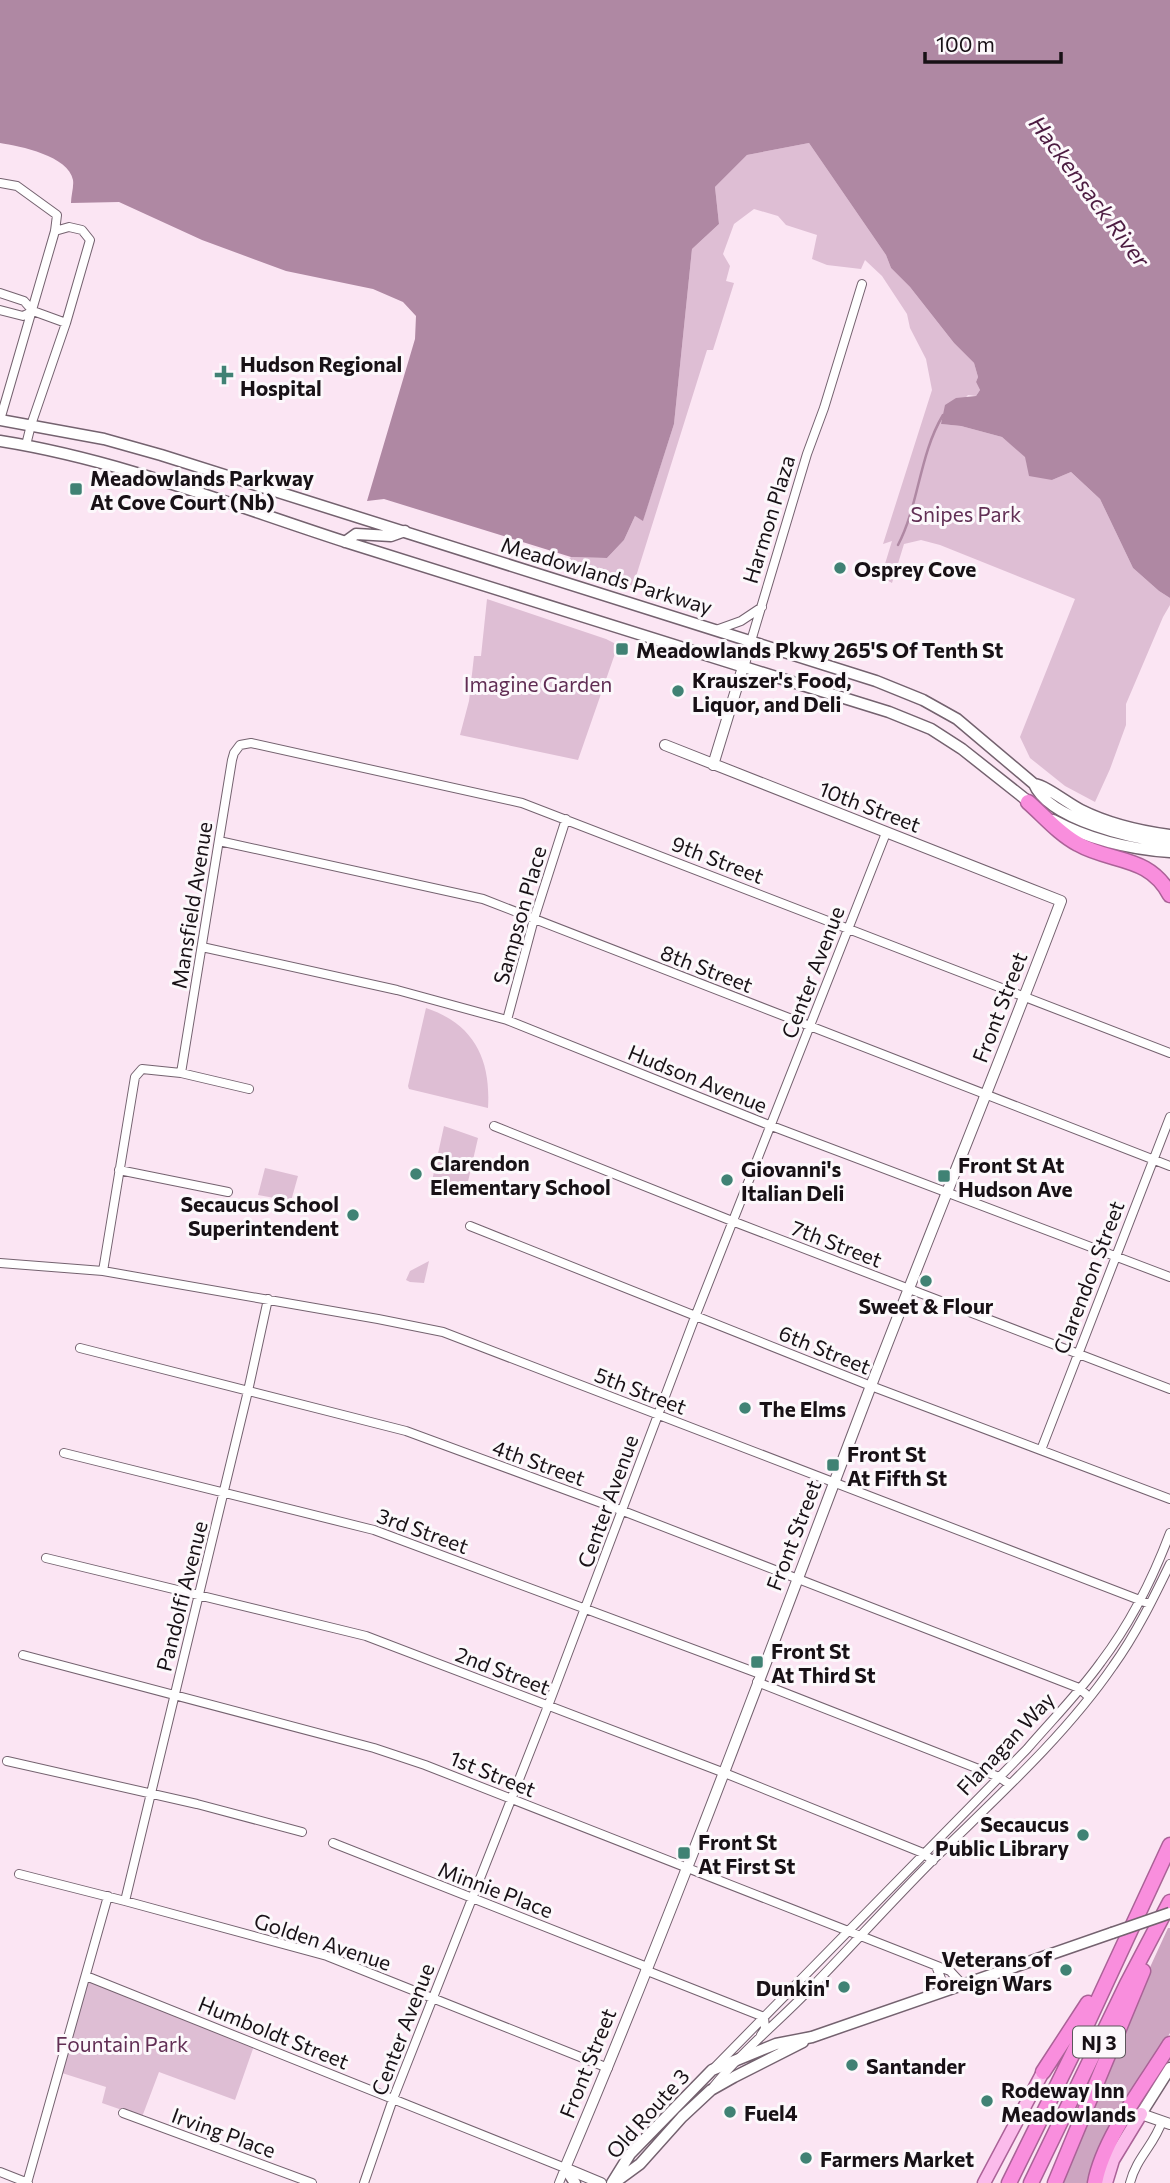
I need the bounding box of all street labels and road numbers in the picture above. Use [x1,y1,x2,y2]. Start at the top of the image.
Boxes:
street label: Harmon Plaza [737,452,799,586]
street label: Meadowlands Parkway [498,531,716,619]
street label: 10th Street [816,775,924,837]
street label: Mansfield Avenue [165,820,217,990]
street label: 9th Street [668,830,768,888]
street label: Sampson Place [487,843,551,987]
street label: Center Avenue [775,902,849,1042]
street label: 8th Street [657,939,757,997]
street label: Front Street [966,948,1032,1066]
street label: Hudson Avenue [625,1039,771,1117]
street label: Clarendon Street [1047,1197,1129,1357]
street label: 7th Street [788,1214,886,1272]
street label: 6th Street [775,1319,875,1379]
street label: 5th Street [592,1361,690,1419]
street label: Center Avenue [571,1431,643,1571]
street label: 4th Street [489,1434,589,1490]
street label: Front Street [760,1476,826,1594]
street label: 3rd Street [374,1502,472,1558]
street label: Pandolfi Avenue [150,1518,212,1674]
street label: 2nd Street [452,1641,554,1699]
street label: Flanagan Way [951,1686,1059,1800]
street label: 1st Street [446,1744,540,1802]
street label: Minnie Place [435,1856,557,1922]
street label: Golden Avenue [251,1907,395,1975]
street label: Center Avenue [365,1959,439,2099]
street label: Humboldt Street [195,1990,353,2074]
street label: Front Street [554,2004,620,2122]
road number: NJ 3 [1073,2026,1125,2058]
street label: Old Route 3 [600,2063,694,2163]
street label: Irving Place [169,2102,279,2162]

